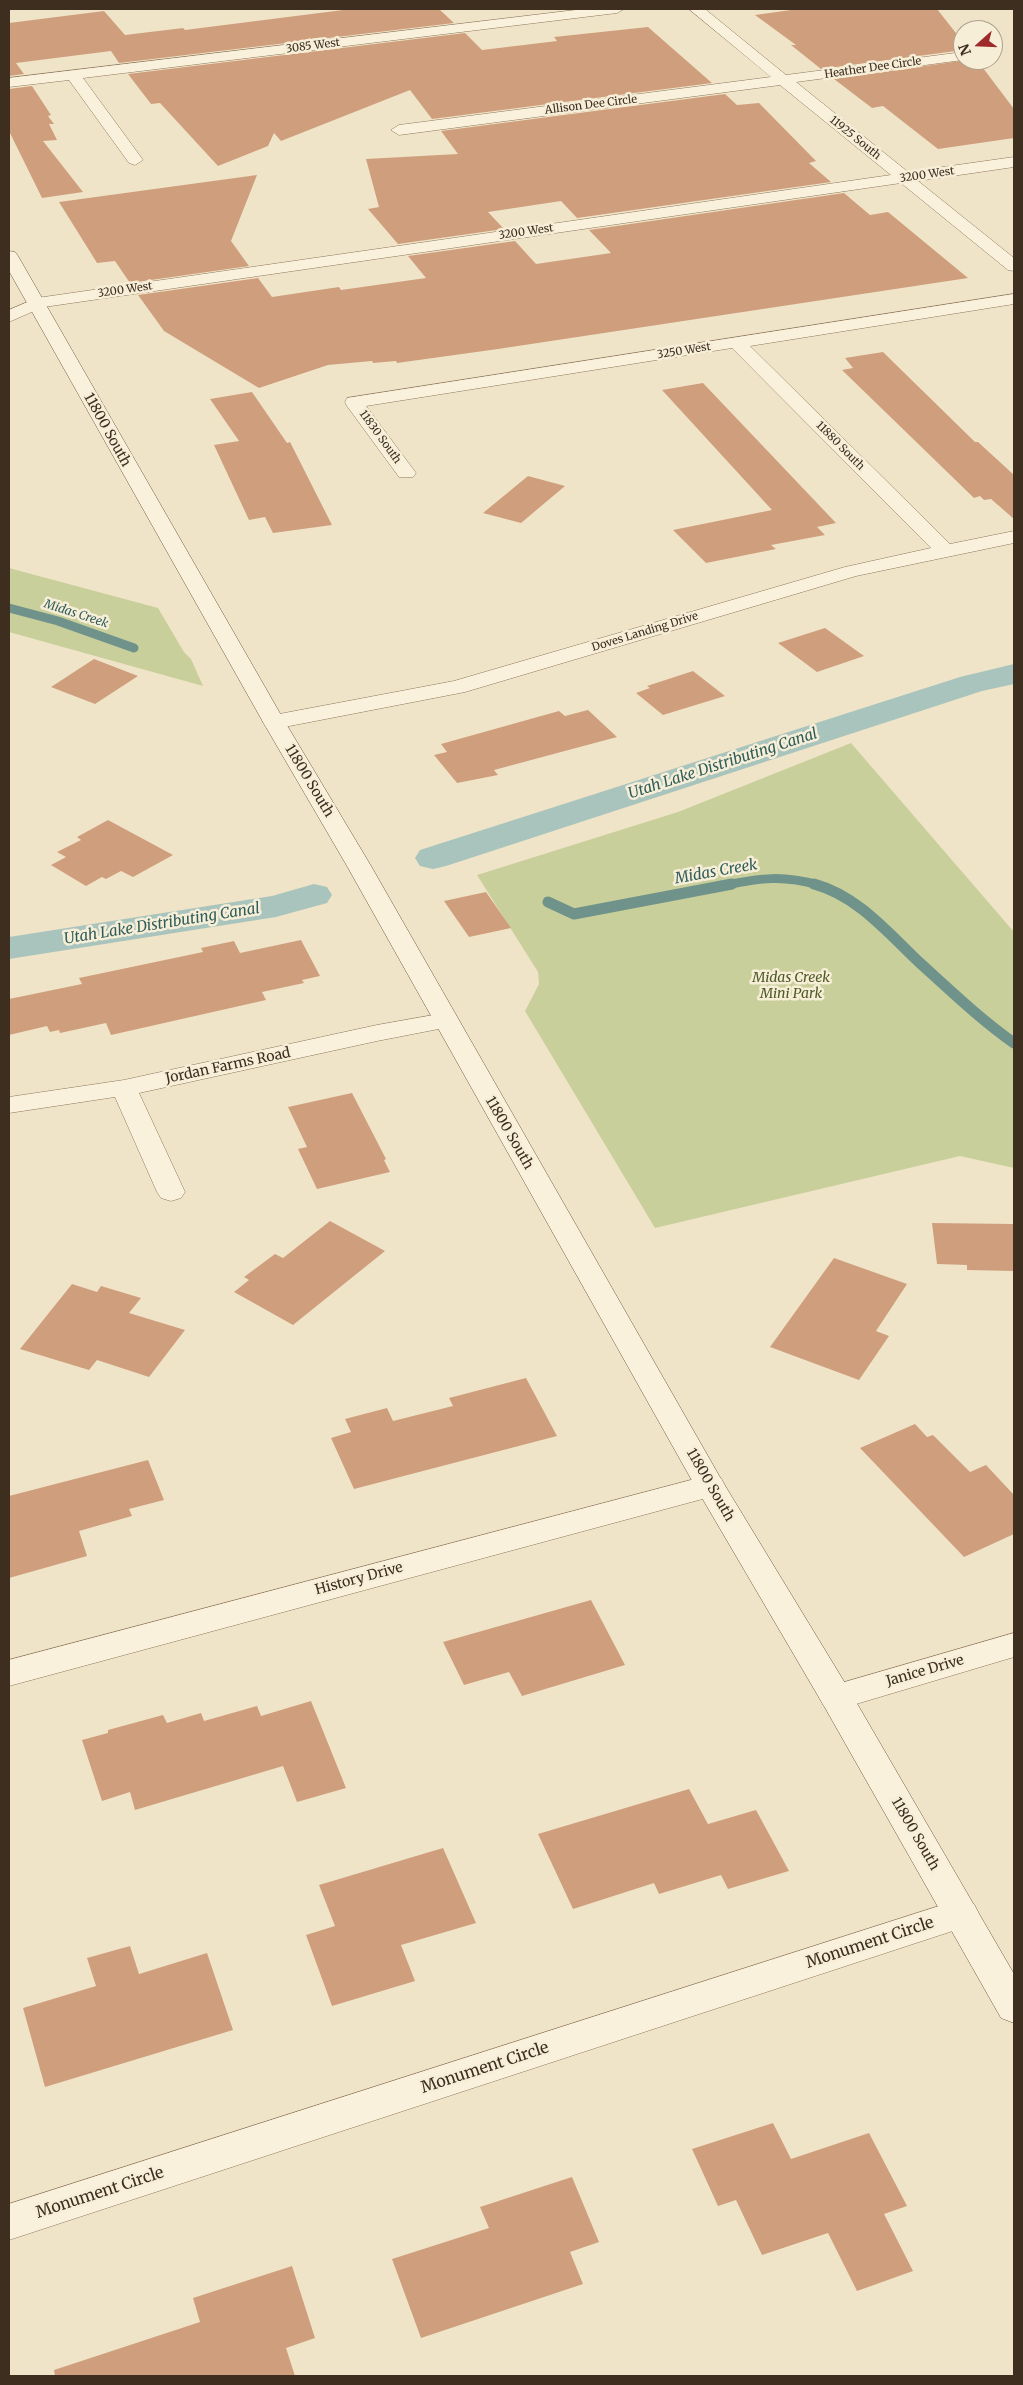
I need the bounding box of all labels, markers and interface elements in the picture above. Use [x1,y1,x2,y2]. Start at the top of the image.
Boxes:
north arrow [953,20,1003,70]
street label: 3085 West [285,36,341,56]
text: N [954,42,975,58]
street label: Heather Dee Circle [824,55,922,81]
street label: Allison Dee Circle [544,93,638,117]
street label: 11925 South [827,113,883,163]
street label: 3200 West [899,165,955,185]
street label: 3200 West [498,222,554,242]
street label: 3200 West [97,280,153,300]
street label: 3250 West [656,340,712,362]
street label: 11800 South [80,390,134,470]
street label: 11830 South [356,408,404,466]
street label: 11880 South [813,419,867,473]
water label: Midas Creek [42,597,110,631]
street label: Doves Landing Drive [590,610,700,654]
water label: Utah Lake Distributing Canal [626,725,820,803]
street label: 11800 South [281,742,337,820]
water label: Midas Creek [673,856,759,888]
water label: Utah Lake Distributing Canal [63,900,261,948]
park label: Midas Creek Mini Park [752,970,830,1002]
street label: Jordan Farms Road [164,1045,292,1087]
street label: 11800 South [481,1094,537,1172]
street label: 11800 South [682,1446,738,1524]
street label: History Drive [313,1559,405,1599]
street label: Janice Drive [884,1652,966,1690]
street label: 11800 South [887,1795,943,1873]
street label: Monument Circle [804,1913,936,1973]
street label: Monument Circle [419,2038,551,2098]
street label: Monument Circle [34,2163,166,2223]

